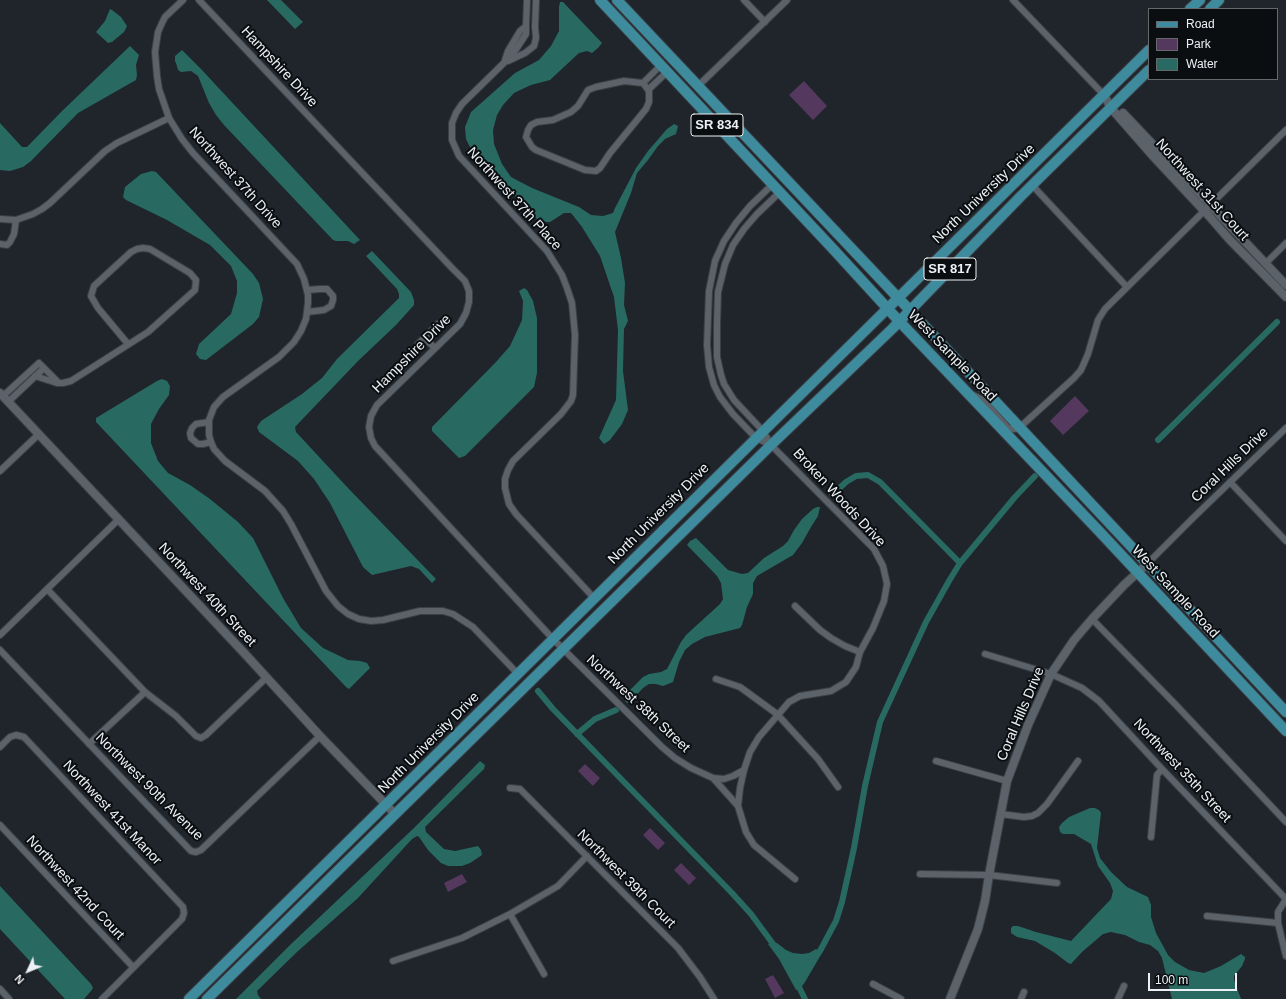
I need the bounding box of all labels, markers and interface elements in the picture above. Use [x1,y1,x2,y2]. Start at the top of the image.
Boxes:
legend [1148,8,1278,80]
text: Road [1186,17,1215,31]
street label: Hampshire Drive [237,23,321,111]
text: Park [1186,37,1211,51]
text: Water [1186,57,1218,71]
road number: SR 834 [691,114,743,136]
street label: Northwest 37th Drive [185,124,285,232]
street label: Northwest 31st Court [1152,136,1252,244]
street label: North University Drive [929,141,1039,247]
street label: Northwest 37th Place [463,144,565,254]
road number: SR 817 [924,258,976,280]
street label: West Sample Road [904,307,1000,405]
street label: Hampshire Drive [369,311,455,397]
street label: Coral Hills Drive [1188,424,1272,506]
street label: Broken Woods Drive [789,445,889,551]
street label: North University Drive [605,460,713,568]
street label: Northwest 40th Street [155,540,259,650]
street label: West Sample Road [1128,542,1222,642]
street label: Northwest 38th Street [583,652,693,756]
street label: Coral Hills Drive [994,665,1048,763]
street label: North University Drive [375,689,483,797]
street label: Northwest 35th Street [1130,716,1234,826]
street label: Northwest 90th Avenue [92,730,206,844]
street label: Northwest 41st Manor [59,757,165,869]
street label: Northwest 39th Court [573,826,679,932]
street label: Northwest 42nd Court [22,832,128,944]
north arrow [8,951,48,991]
scale bar [1150,965,1239,991]
text: N [12,972,26,986]
text: 100 m [1155,973,1188,987]

